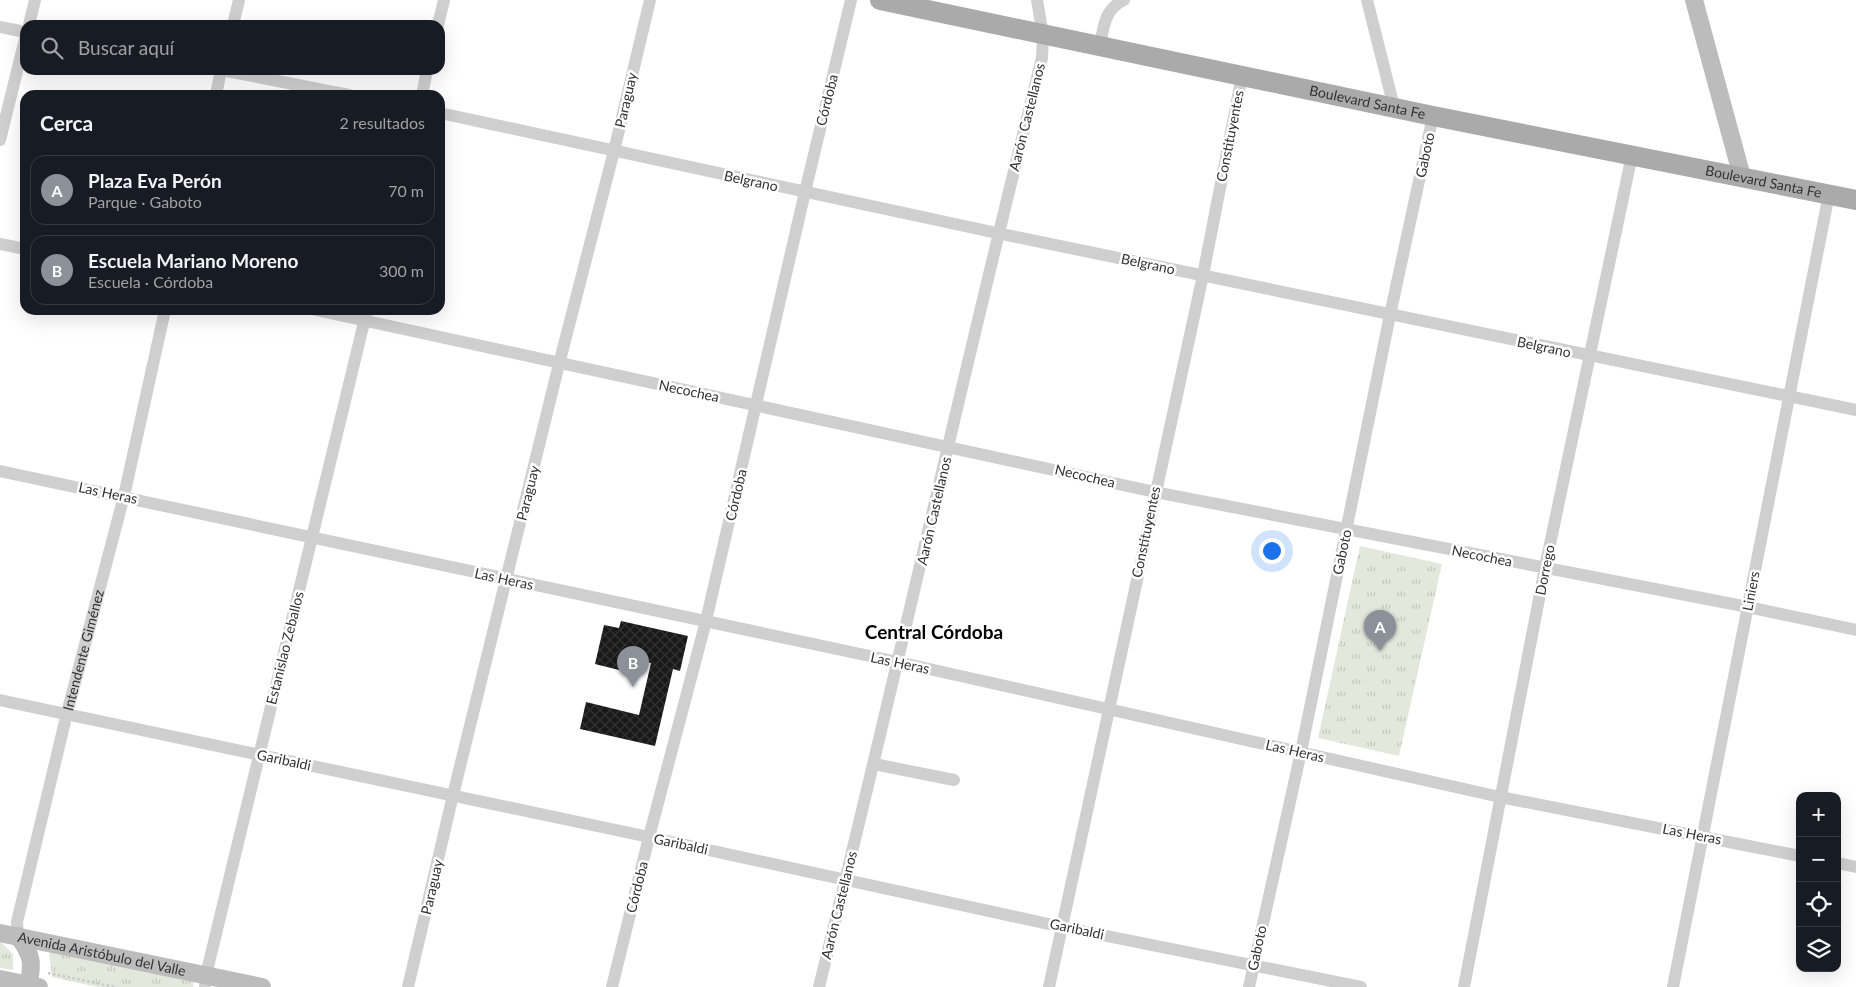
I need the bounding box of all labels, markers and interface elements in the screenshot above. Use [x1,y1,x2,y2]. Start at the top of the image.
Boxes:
search box [20,20,445,75]
icon: search [38,34,66,62]
text: Buscar aquí [78,36,174,59]
street label: Aarón Castellanos [1005,61,1048,173]
street label: Paraguay [611,70,640,129]
street label: Córdoba [812,72,841,127]
street label: Boulevard Santa Fe [1308,81,1427,122]
street label: Constituyentes [1212,89,1247,183]
text: Cerca [40,110,93,135]
text: 2 resultados [339,113,425,132]
street label: Gaboto [1411,131,1438,179]
street label: Boulevard Santa Fe [1704,161,1823,201]
street label: Belgrano [723,167,780,195]
text: Plaza Eva Perón [88,169,222,192]
text: A [51,181,63,200]
text: 70 m [388,181,424,200]
text: Parque · Gaboto [88,192,202,211]
text: Escuela Mariano Moreno [88,249,298,272]
street label: Belgrano [1120,250,1177,278]
text: B [52,261,62,280]
text: 300 m [379,261,424,280]
text: Escuela · Córdoba [88,272,213,291]
street label: Belgrano [1516,333,1573,361]
street label: Necochea [657,376,721,405]
street label: Aarón Castellanos [913,455,954,567]
street label: Necochea [1053,460,1117,491]
street label: Paraguay [512,463,543,522]
street label: Córdoba [721,467,750,522]
street label: Las Heras [77,478,139,507]
street label: Constituyentes [1128,485,1163,579]
street label: Gaboto [1328,528,1355,576]
your location [1259,538,1285,564]
street label: Necochea [1450,541,1514,570]
street label: Dorrego [1531,543,1558,597]
street label: Las Heras [473,564,535,593]
street label: Liniers [1738,570,1763,612]
street label: Intendente Giménez [59,587,107,712]
street label: Estanislao Zeballos [262,590,307,706]
pin: A [1364,610,1396,651]
district label: Central Córdoba [865,620,1003,643]
pin: B [617,646,649,687]
street label: Las Heras [869,648,931,677]
street label: Las Heras [1264,736,1326,766]
street label: Garibaldi [255,745,313,774]
map controls [1796,792,1841,972]
button: + [1796,792,1841,837]
street label: Las Heras [1661,819,1723,848]
street label: Garibaldi [652,829,710,858]
button: − [1796,837,1841,882]
street label: Aarón Castellanos [817,849,860,961]
street label: Paraguay [417,857,446,916]
street label: Córdoba [622,859,651,914]
button: locate [1796,882,1841,927]
street label: Garibaldi [1048,914,1106,943]
street label: Gaboto [1243,924,1270,972]
button: layers [1796,927,1841,972]
street label: Avenida Aristóbulo del Valle [16,928,187,979]

